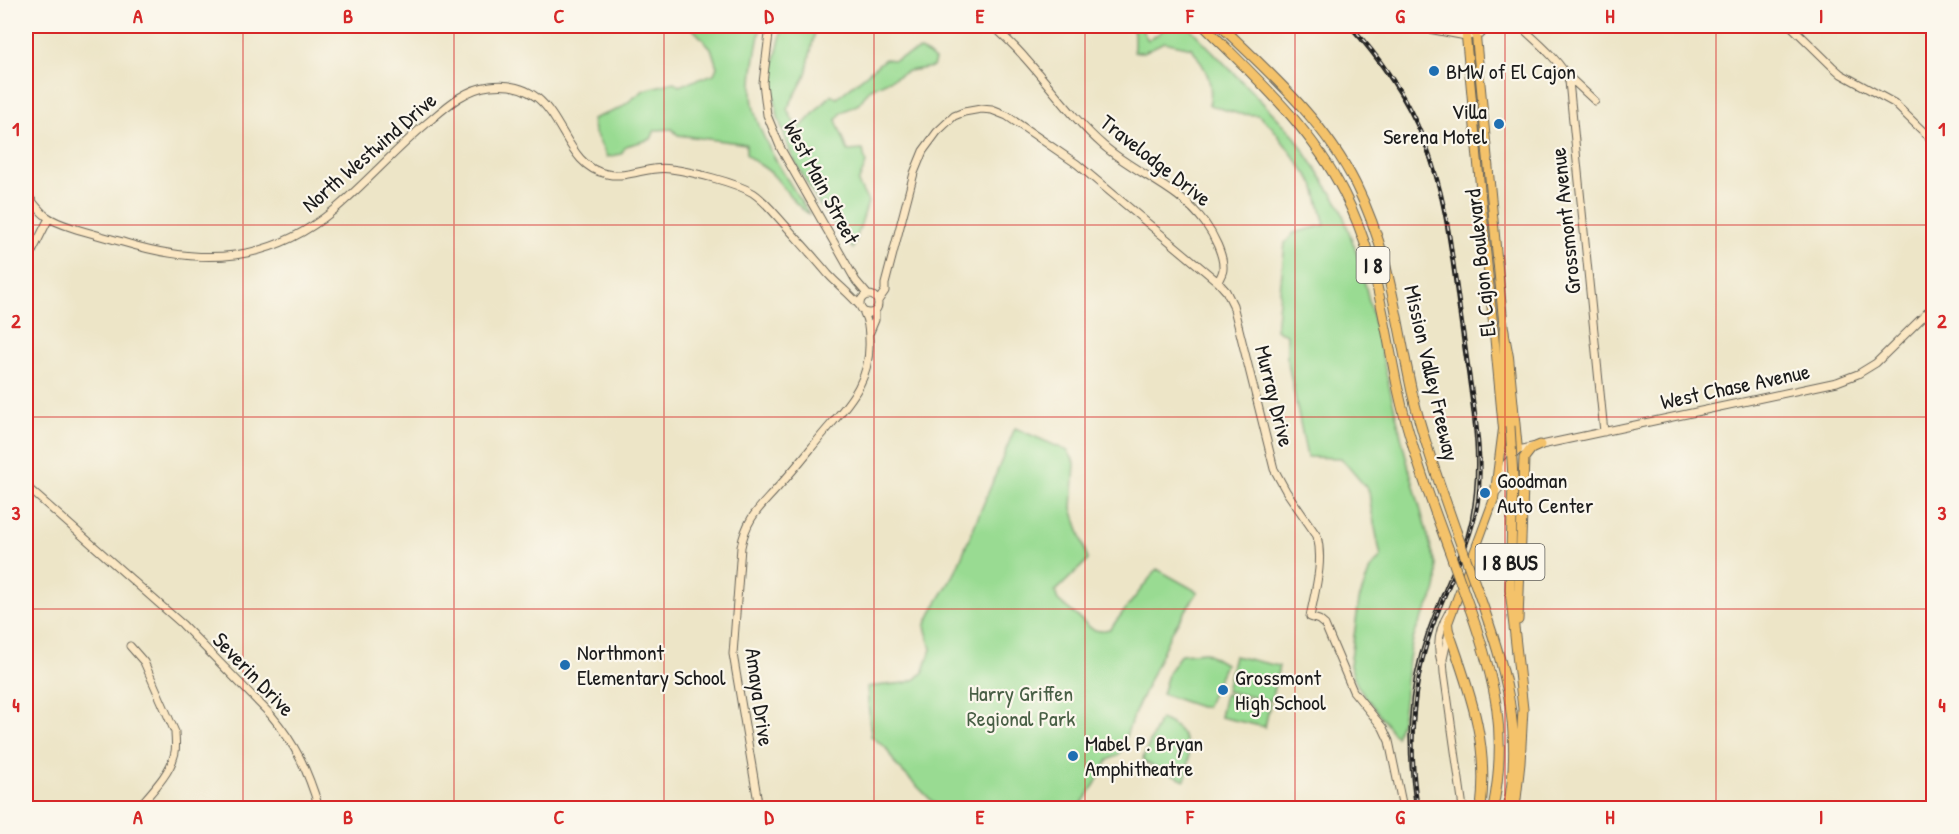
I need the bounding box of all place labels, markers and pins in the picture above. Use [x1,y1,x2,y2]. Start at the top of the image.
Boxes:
place label: BMW of El Cajon [1446,56,1576,86]
marker: BMW of El Cajon [1427,64,1441,78]
place label: Villa Serena Motel [1383,96,1487,151]
marker: Villa Serena Motel [1492,117,1506,131]
place label: Goodman Auto Center [1497,465,1594,520]
marker: Goodman Auto Center [1478,486,1492,500]
place label: Northmont Elementary School [577,637,726,692]
marker: Northmont Elementary School [558,658,572,672]
place label: Grossmont High School [1235,662,1326,717]
marker: Grossmont High School [1216,683,1230,697]
place label: Mabel P. Bryan Amphitheatre [1085,728,1203,783]
marker: Mabel P. Bryan Amphitheatre [1066,749,1080,763]

